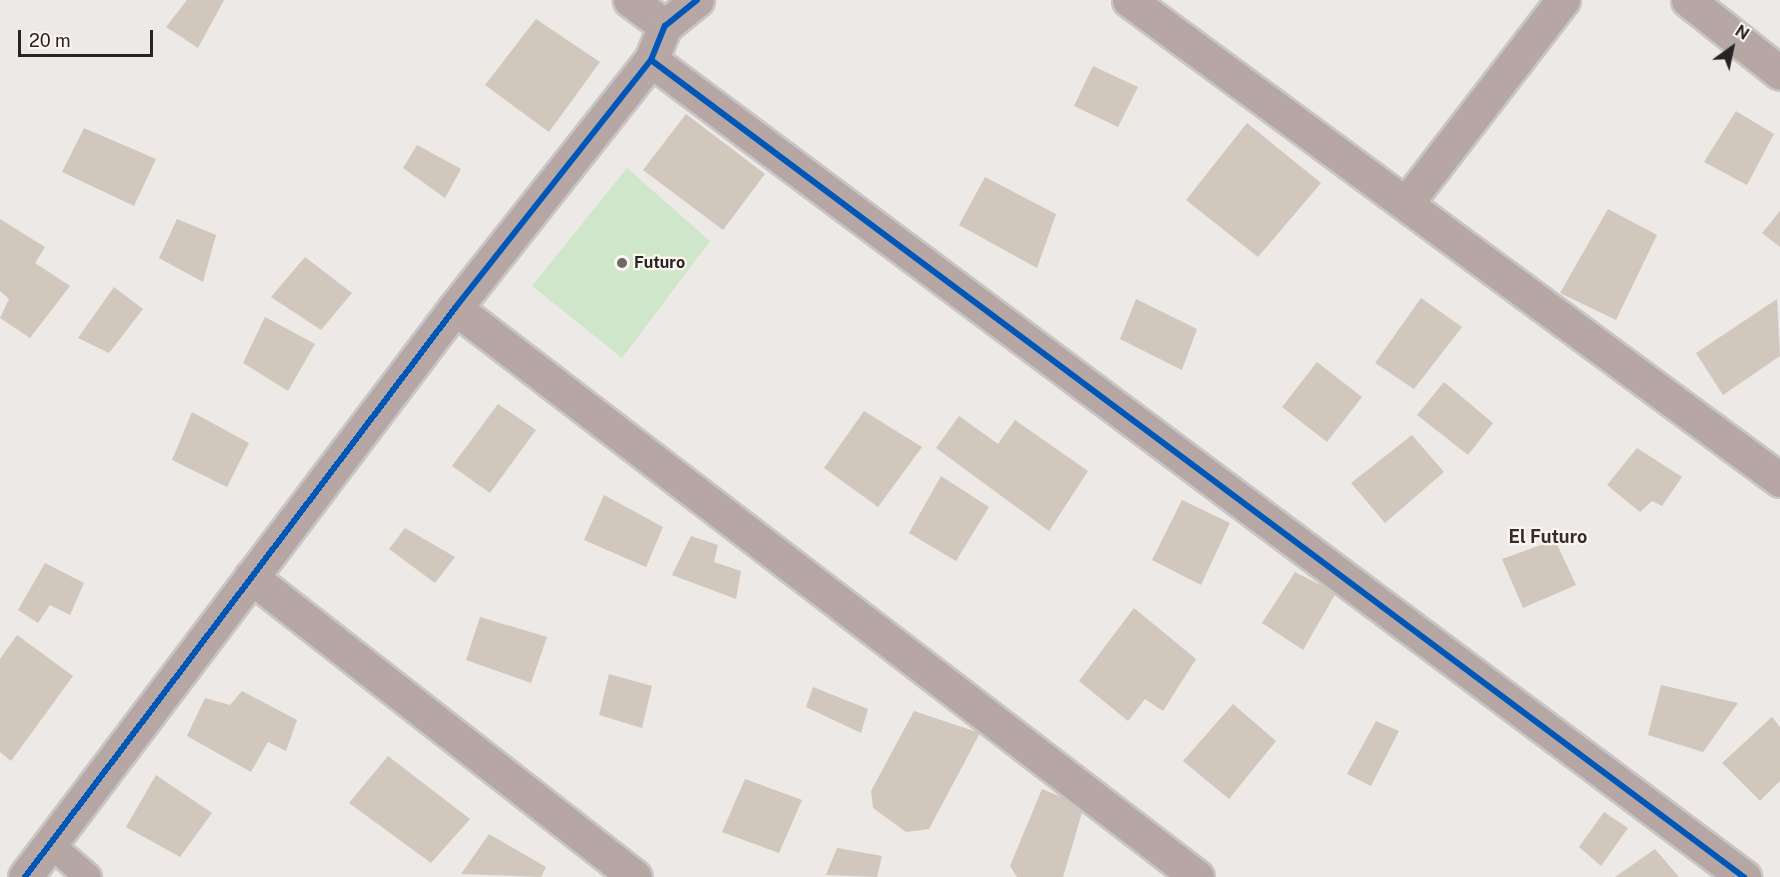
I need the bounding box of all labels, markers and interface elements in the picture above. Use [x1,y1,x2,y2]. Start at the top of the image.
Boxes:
scale bar [21,18,156,56]
north arrow [1702,18,1762,78]
text: N [1732,21,1752,44]
text: 20 m [29,30,71,51]
place label: Futuro [634,253,685,273]
marker: Futuro [615,256,629,270]
district label: El Futuro [1509,526,1587,548]

